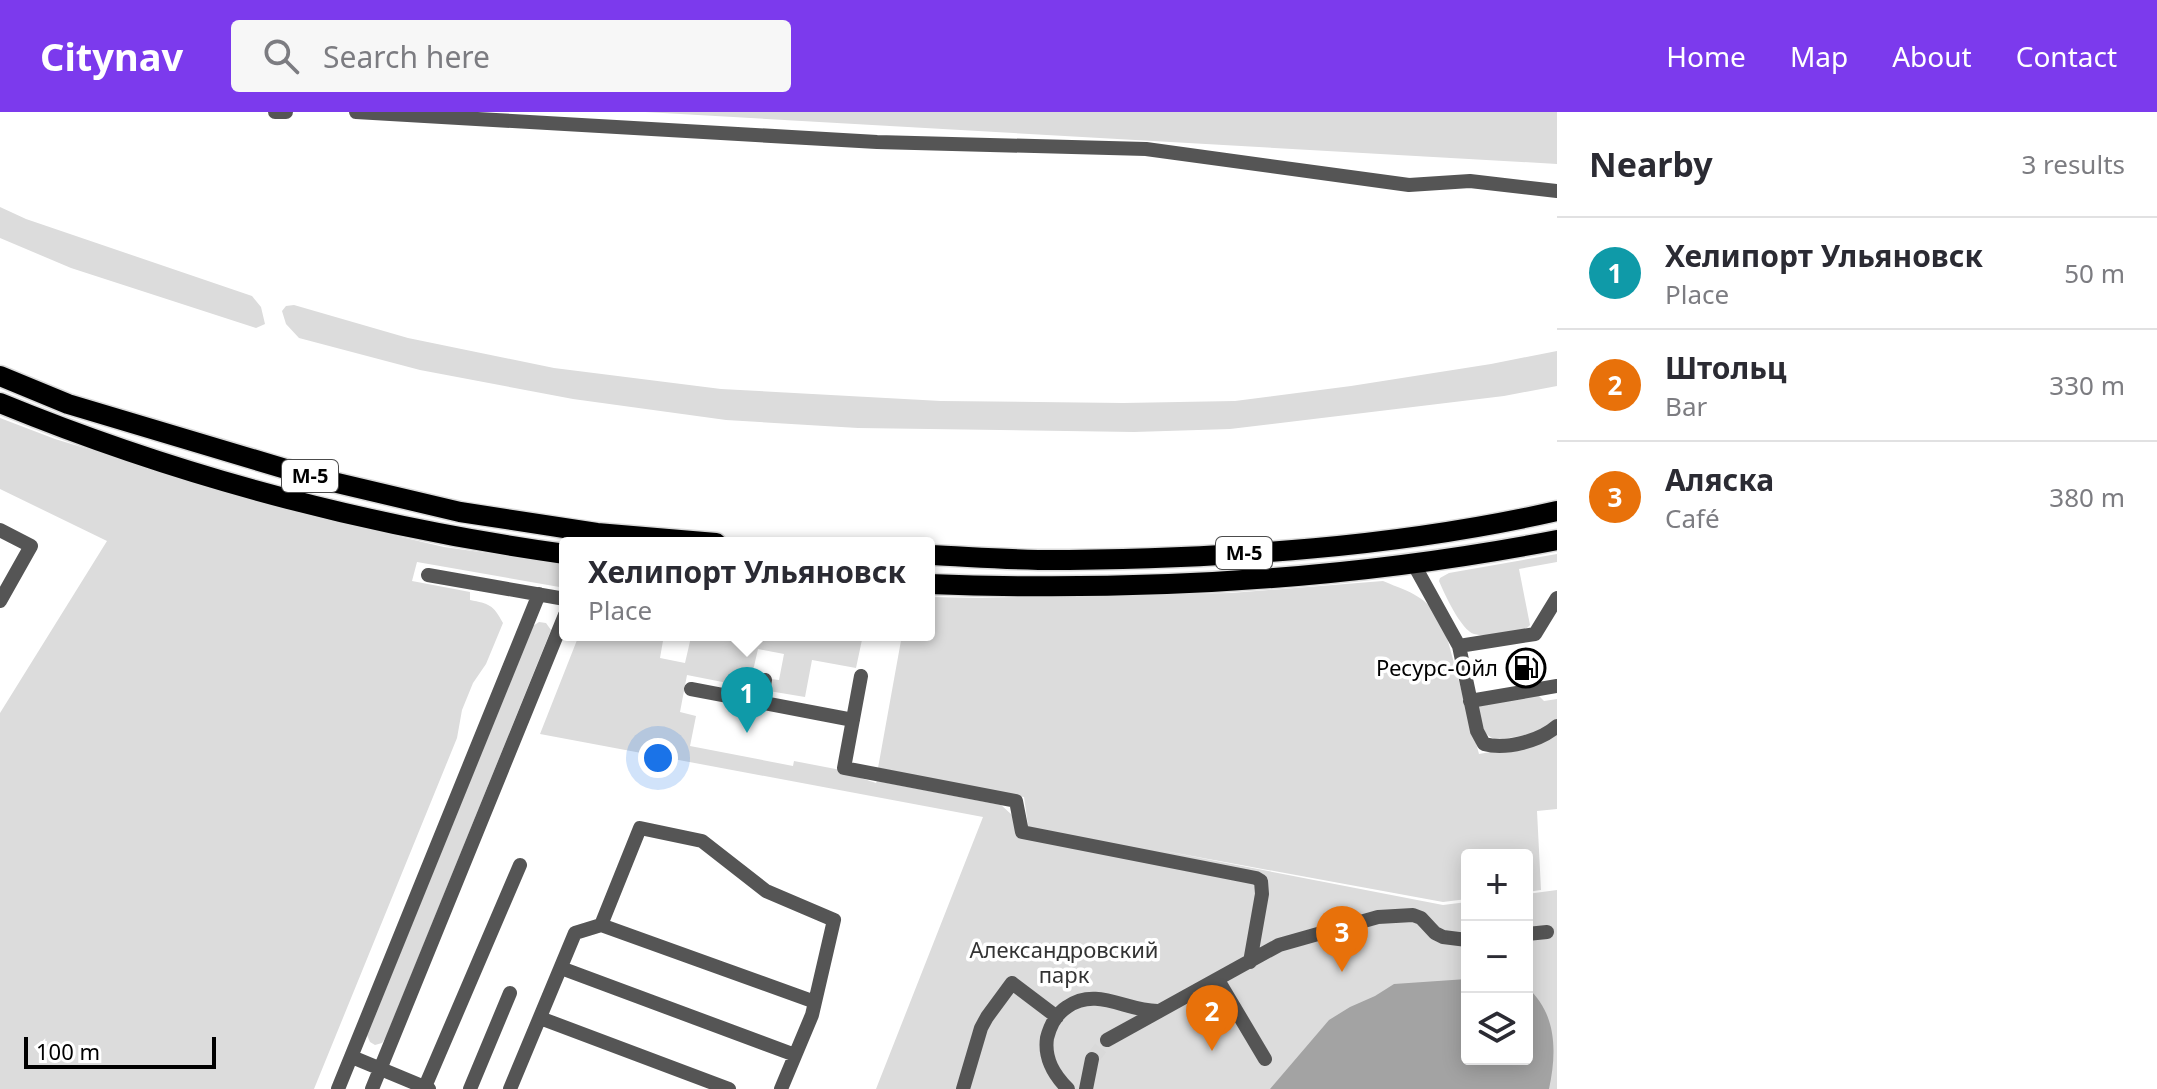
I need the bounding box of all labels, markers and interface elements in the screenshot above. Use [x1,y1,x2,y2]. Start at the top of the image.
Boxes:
search box [231,20,791,92]
text: Citynav [40,30,183,82]
icon: search [259,34,303,78]
text: Search here [323,36,490,77]
text: Home [1666,37,1746,75]
text: Map [1790,37,1848,75]
text: About [1892,37,1972,75]
text: Contact [2016,37,2117,75]
text: Nearby [1589,141,1713,187]
text: 3 results [2021,146,2125,182]
text: Хелипорт Ульяновск [1665,235,1983,276]
text: 1 [1608,255,1622,291]
text: 50 m [2064,255,2125,291]
text: Place [1665,276,1729,312]
text: Штольц [1665,347,1786,388]
text: 2 [1608,367,1622,403]
text: 330 m [2049,367,2125,403]
text: Bar [1665,388,1707,424]
text: Аляска [1665,459,1774,500]
road number: М-5 [282,460,338,492]
text: 3 [1608,479,1622,515]
text: 380 m [2049,479,2125,515]
text: Café [1665,500,1720,536]
popup [559,537,935,641]
road number: М-5 [1216,537,1272,569]
text: Хелипорт Ульяновск [588,551,906,592]
text: Place [588,592,652,628]
fuel station icon: Ресурс-Ойл [1505,647,1547,689]
place label: Ресурс-Ойл [1376,652,1498,682]
pin: 1 [721,667,773,733]
your location [638,738,678,778]
map controls [1461,849,1533,1065]
button: + [1461,849,1533,921]
pin: 3 [1316,906,1368,972]
button: − [1461,921,1533,993]
park label: Александровский парк [970,934,1158,989]
pin: 2 [1186,985,1238,1051]
button: layers [1461,993,1533,1065]
scale bar [24,1033,216,1069]
text: 100 m [36,1036,100,1066]

